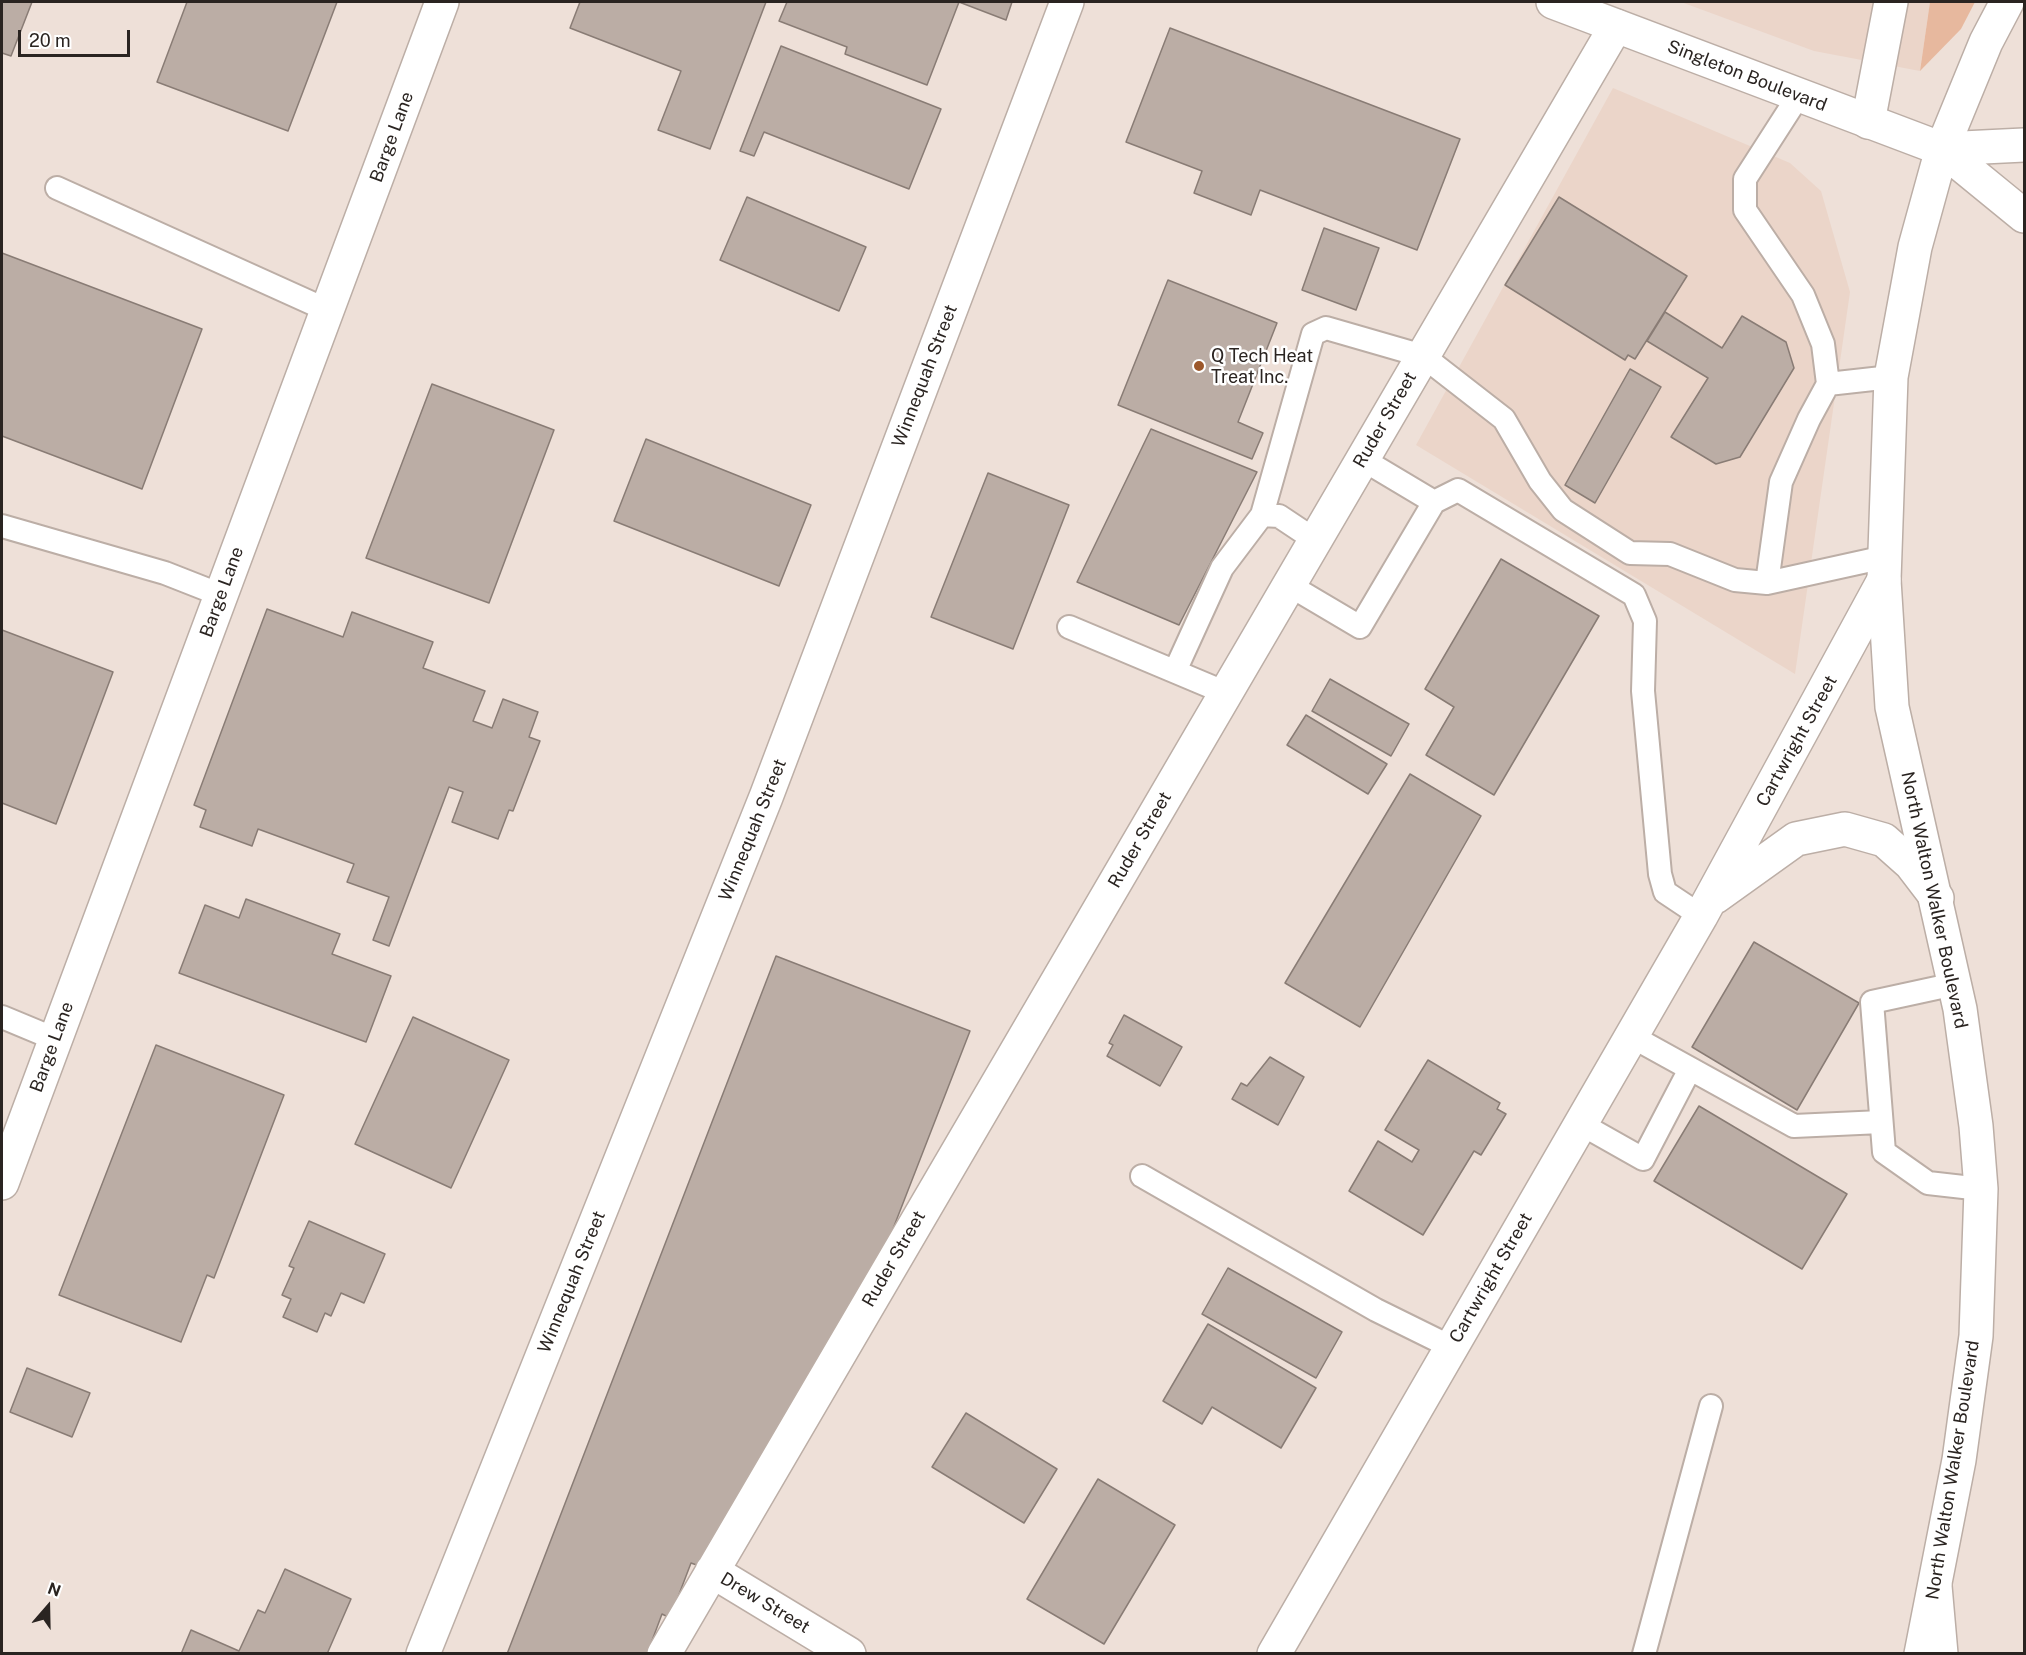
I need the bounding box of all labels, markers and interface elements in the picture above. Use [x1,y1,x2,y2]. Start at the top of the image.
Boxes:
scale bar [21,18,134,56]
text: 20 m [29,30,71,51]
street label: Singleton Boulevard [1664,36,1830,116]
street label: Barge Lane [366,89,418,185]
street label: Winnequah Street [888,302,962,450]
place label: Q Tech Heat Treat Inc. [1211,345,1313,388]
marker: Q Tech Heat Treat Inc. [1192,359,1206,373]
street label: Ruder Street [1349,368,1421,472]
street label: Barge Lane [196,544,248,640]
street label: Cartwright Street [1752,672,1842,810]
street label: Winnequah Street [715,756,791,904]
street label: North Walton Walker Boulevard [1896,769,1972,1031]
street label: Ruder Street [1104,788,1176,892]
street label: Barge Lane [26,999,78,1095]
street label: Ruder Street [858,1207,930,1311]
street label: Winnequah Street [534,1208,610,1356]
street label: Cartwright Street [1445,1209,1537,1347]
street label: North Walton Walker Boulevard [1922,1339,1984,1601]
street label: Drew Street [716,1568,814,1638]
north arrow [18,1577,78,1637]
text: N [45,1579,63,1601]

